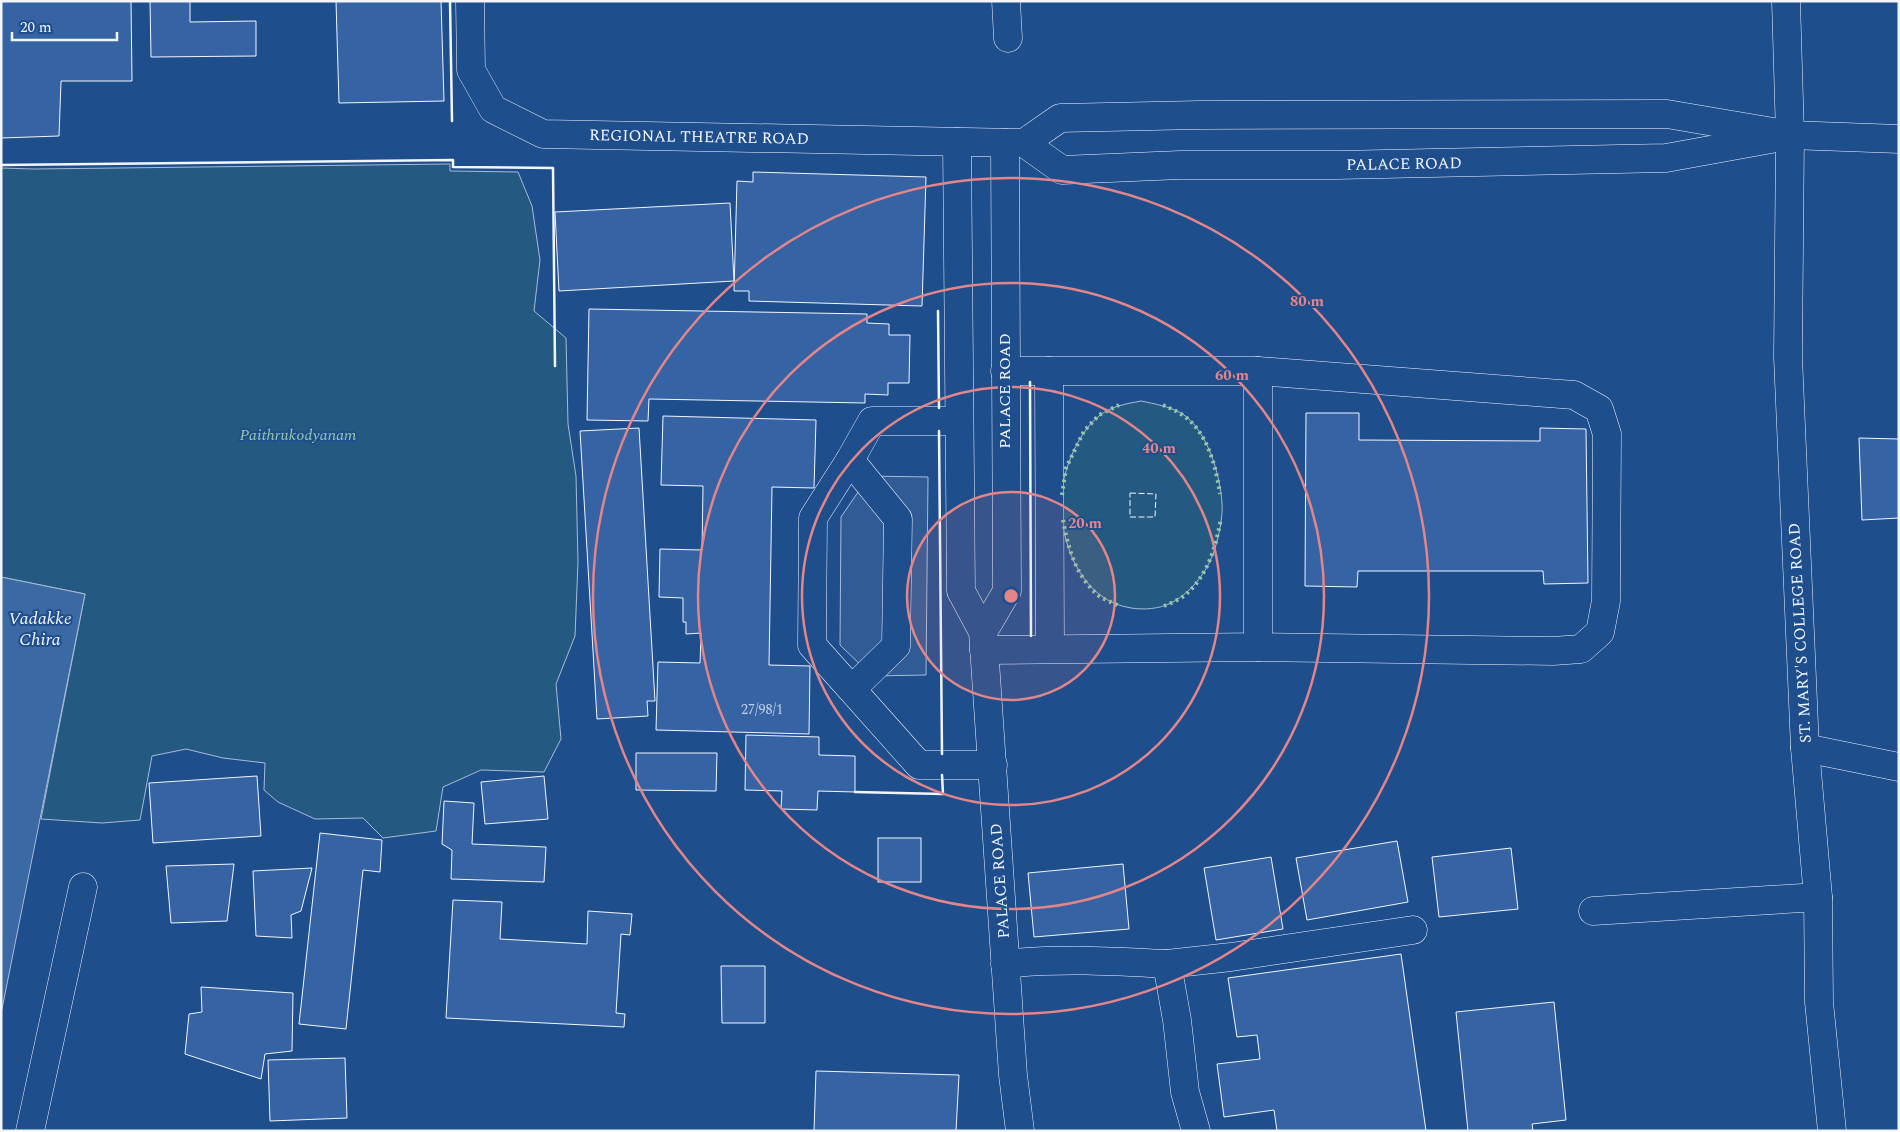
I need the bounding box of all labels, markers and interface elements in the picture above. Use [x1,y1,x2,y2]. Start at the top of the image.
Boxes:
scale bar [12,10,118,42]
text: 20 m [20,16,52,39]
street label: REGIONAL THEATRE ROAD [589,123,809,151]
street label: PALACE ROAD [1346,151,1462,177]
text: 80 m [1290,290,1325,313]
street label: PALACE ROAD [993,333,1017,449]
text: 60 m [1215,364,1250,387]
park label: Paithrukodyanam [240,423,357,447]
text: 40 m [1142,437,1177,460]
text: 20 m [1068,512,1103,535]
street label: ST. MARY'S COLLEGE ROAD [1782,522,1818,744]
centre of rings [1002,587,1020,605]
water label: Vadakke Chira [8,605,72,653]
house number: 27/98/1 [741,699,783,720]
street label: PALACE ROAD [984,822,1016,940]

